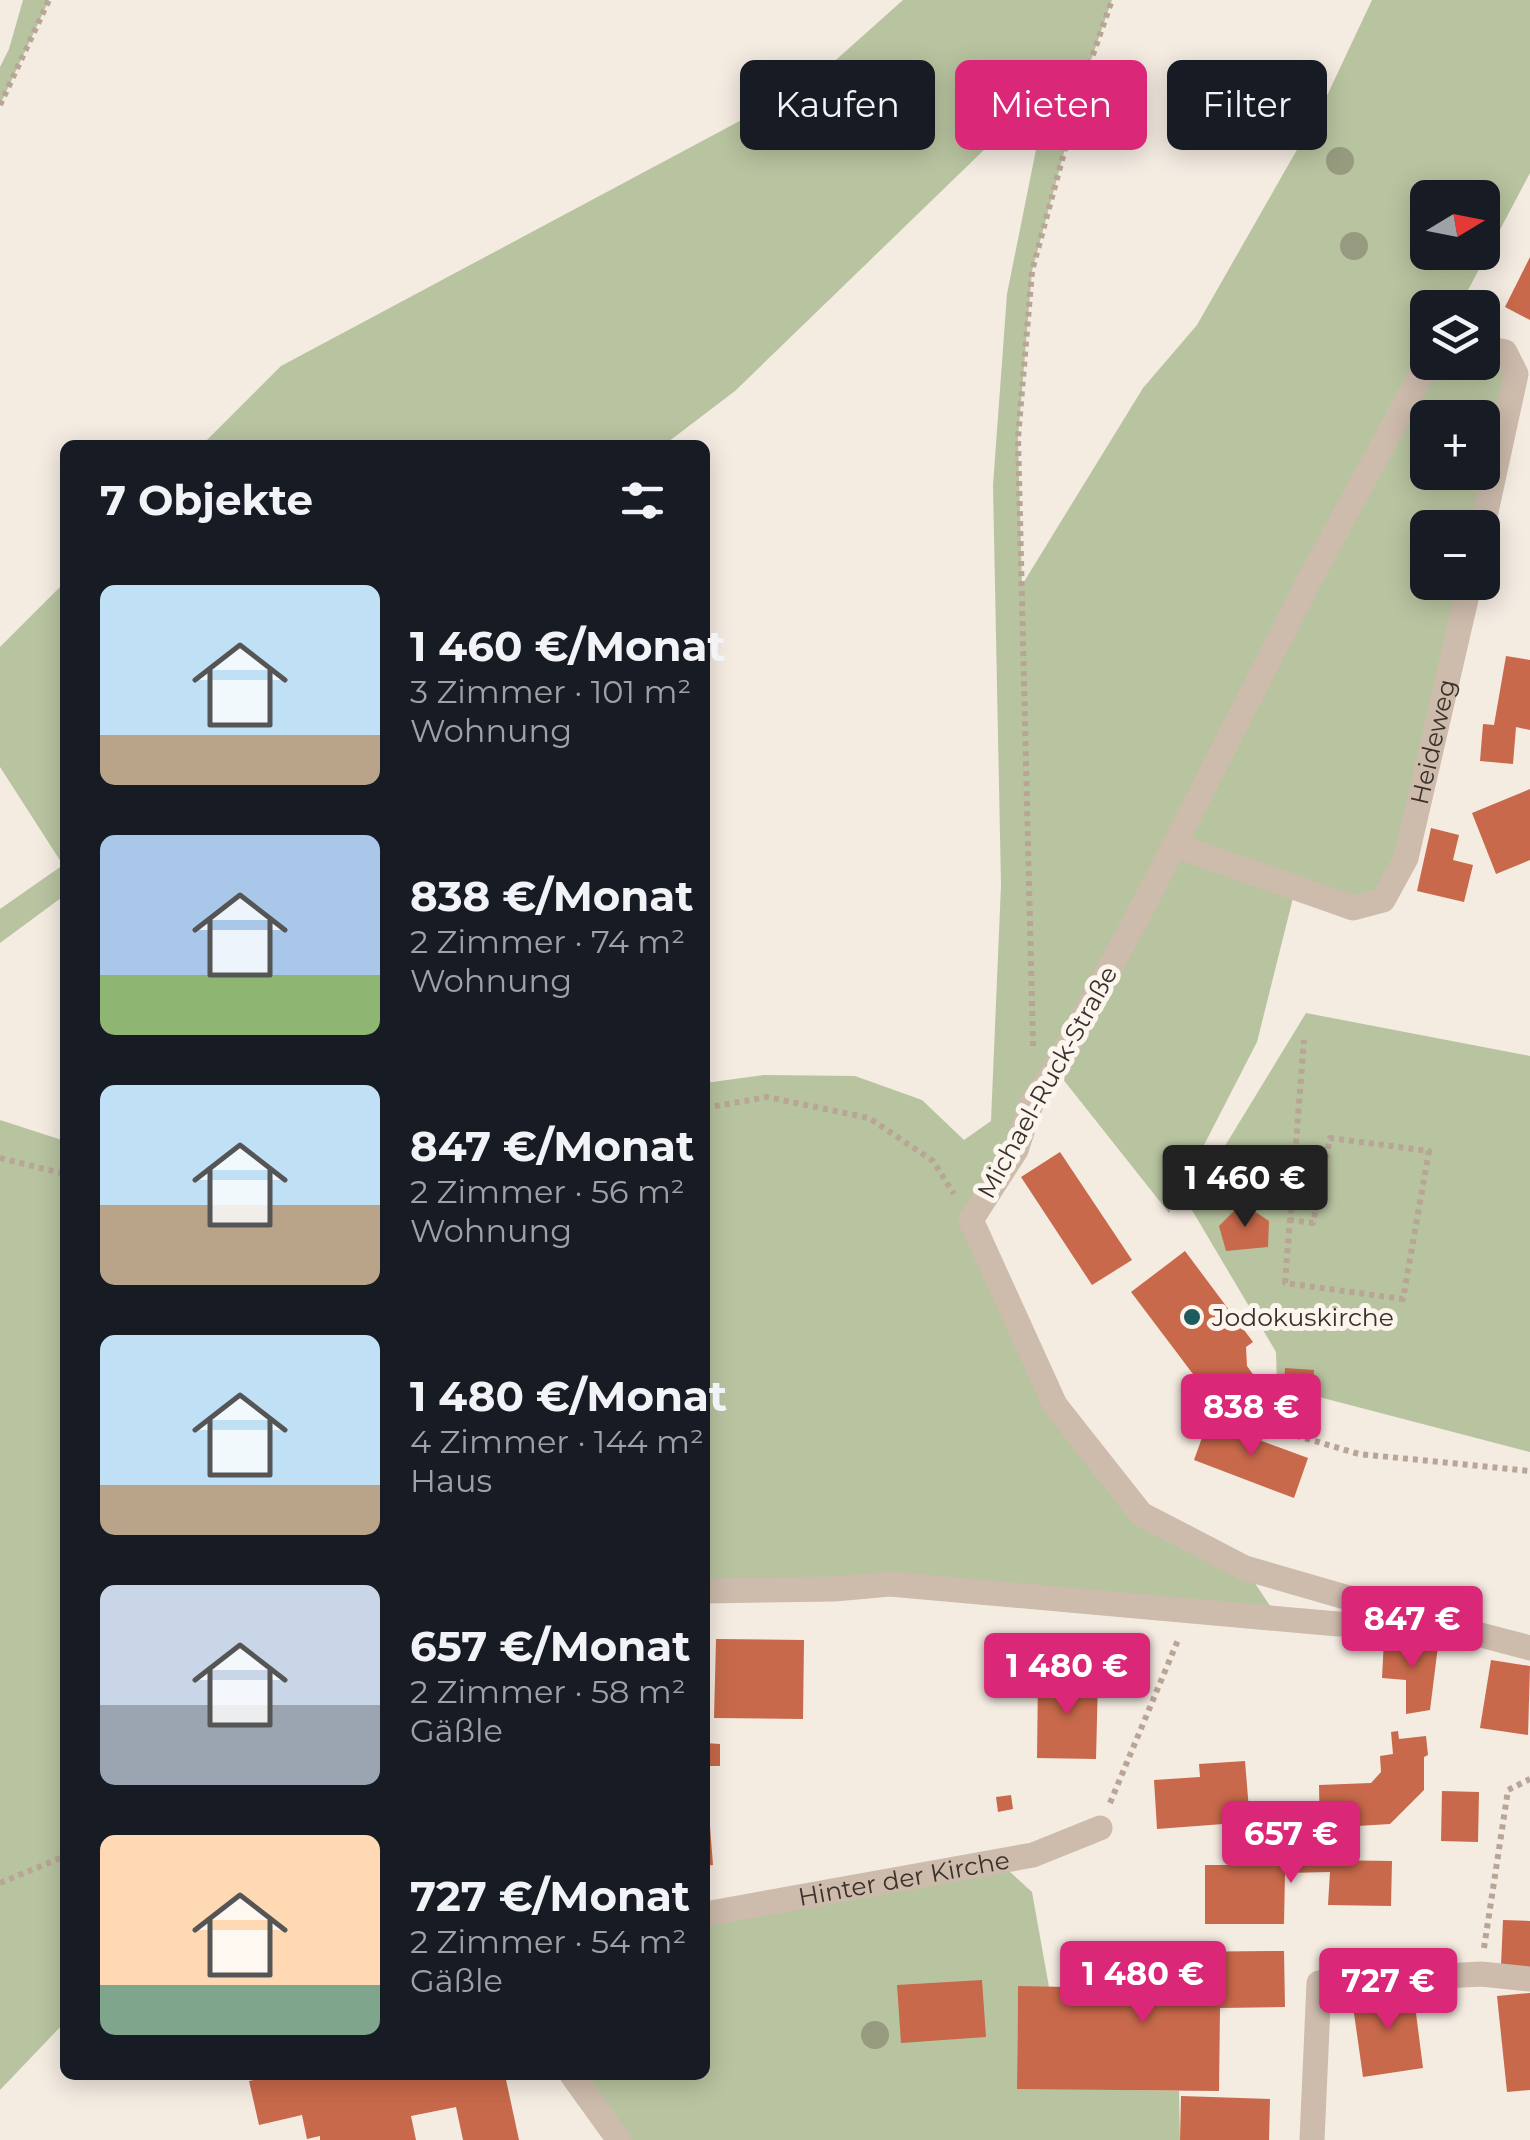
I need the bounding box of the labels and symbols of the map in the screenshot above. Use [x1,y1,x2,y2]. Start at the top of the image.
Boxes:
north arrow [1410,180,1500,270]
street label: Heideweg [1404,676,1462,807]
street label: Michael-Ruck-Straße [971,961,1123,1203]
pin: 1 460 € [1153,1145,1337,1230]
place label: Jodokuskirche [1211,1302,1394,1332]
marker: Jodokuskirche [1181,1306,1203,1328]
pin: 838 € [1181,1374,1321,1459]
pin: 847 € [1342,1586,1482,1671]
pin: 1 480 € [975,1633,1159,1718]
pin: 657 € [1221,1801,1361,1886]
street label: Hinter der Kirche [796,1845,1012,1912]
pin: 1 480 € [1051,1941,1235,2026]
pin: 727 € [1318,1948,1458,2033]

